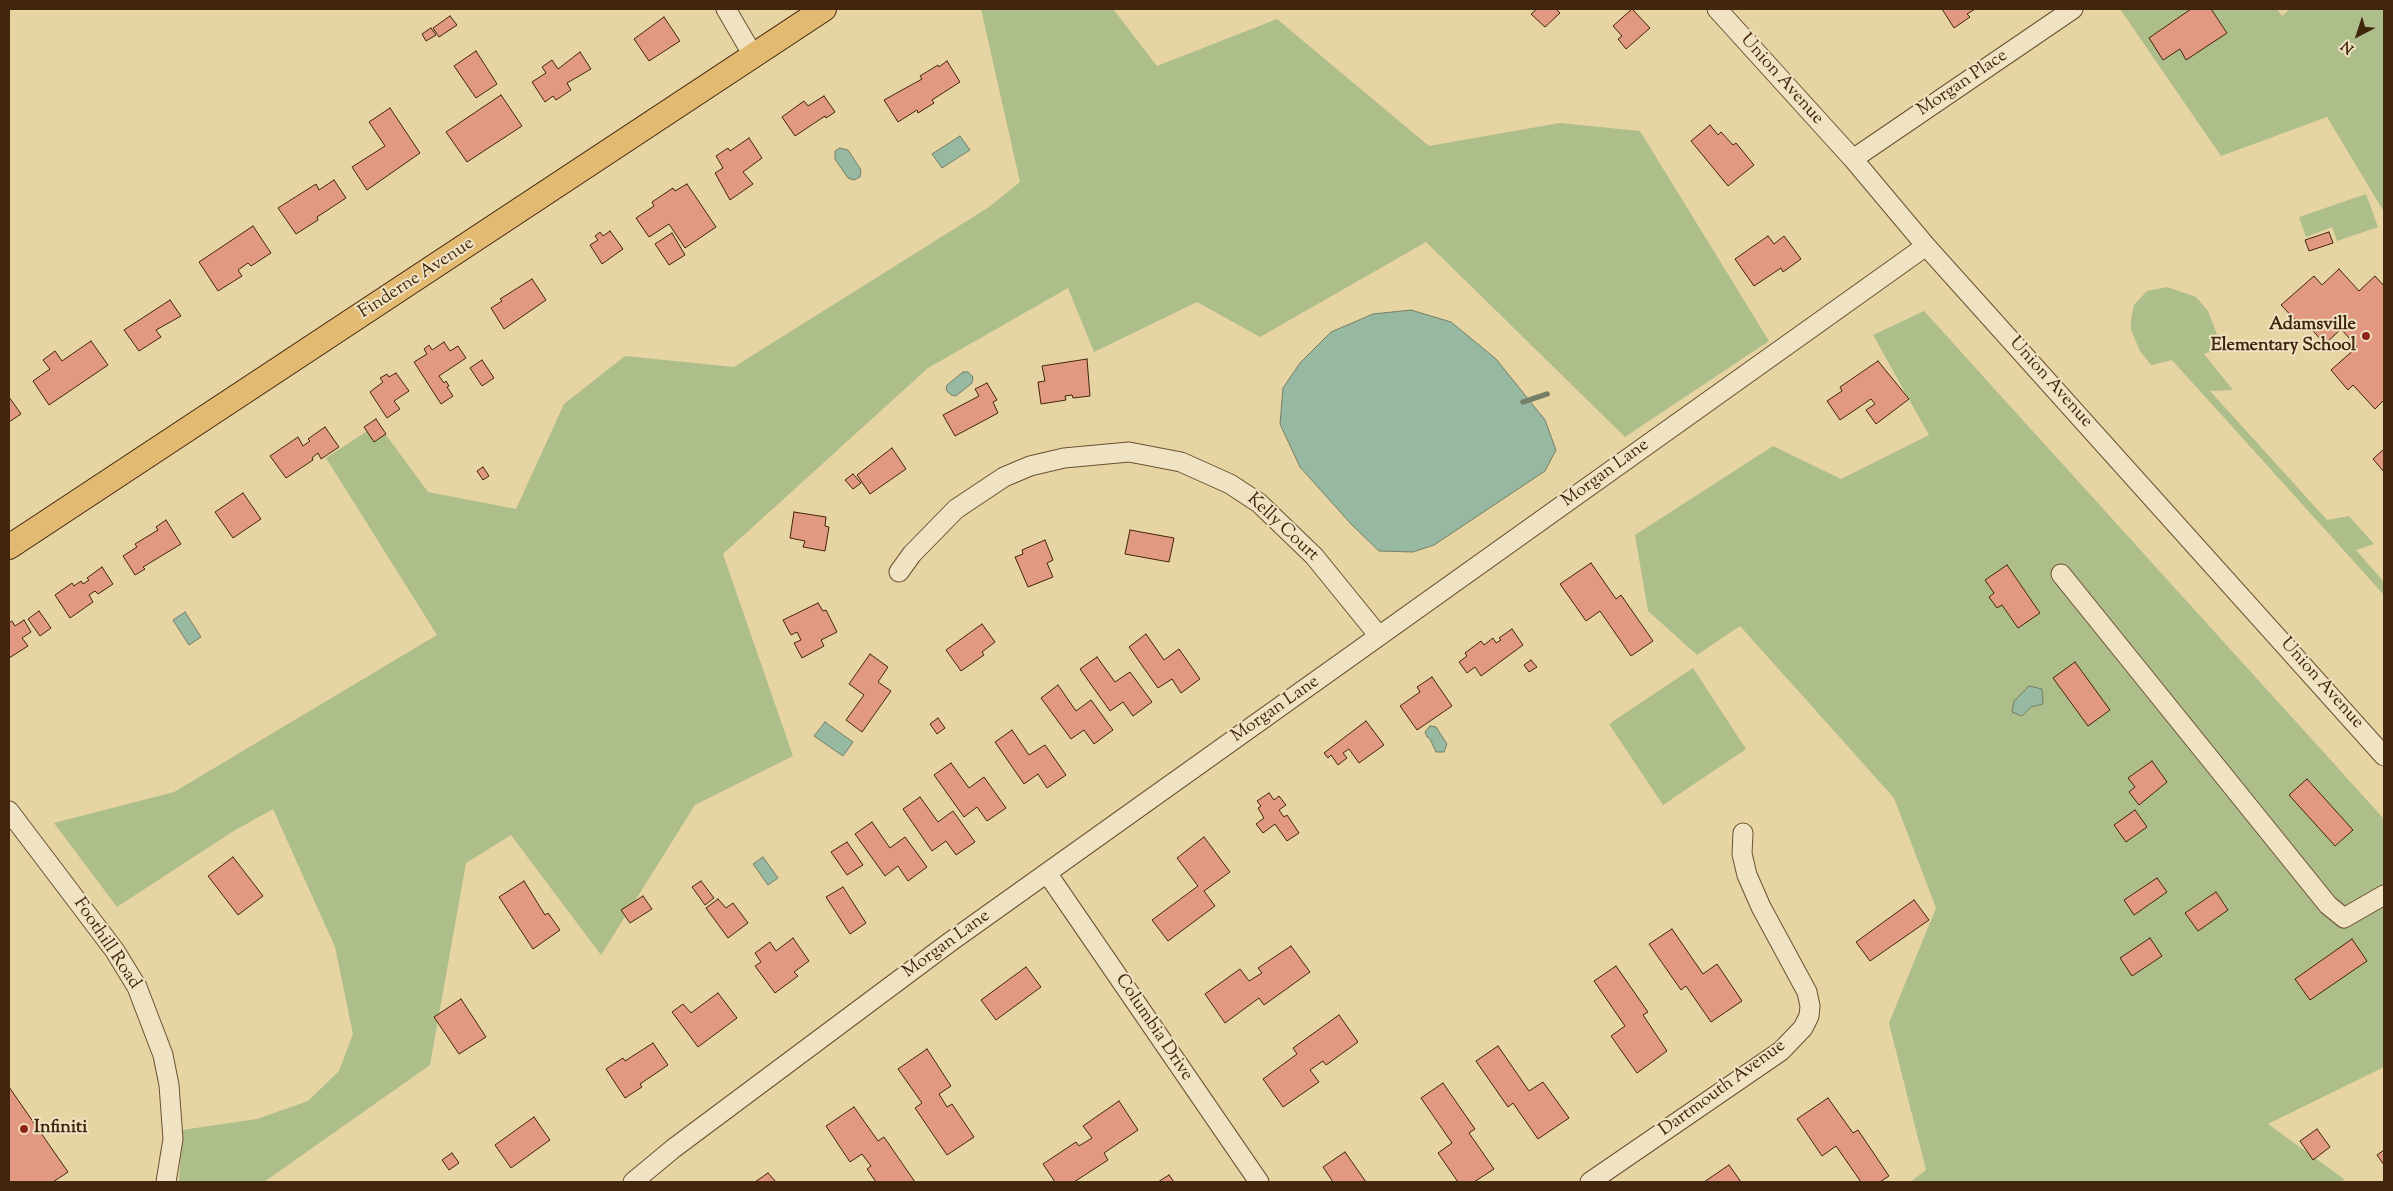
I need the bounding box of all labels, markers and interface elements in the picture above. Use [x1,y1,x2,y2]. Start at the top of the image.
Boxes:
north arrow [2333,10,2383,60]
street label: Union Avenue [1735,30,1827,130]
text: N [2338,35,2359,58]
street label: Morgan Place [1914,46,2012,122]
street label: Finderne Avenue [355,234,479,324]
place label: Adamsville Elementary School [2211,315,2356,358]
marker: Adamsville Elementary School [2360,330,2372,342]
street label: Union Avenue [2004,333,2096,433]
street label: Morgan Lane [1558,435,1654,513]
street label: Kelly Court [1242,489,1322,567]
street label: Union Avenue [2275,634,2367,734]
street label: Morgan Lane [1228,672,1324,748]
street label: Foothill Road [68,894,144,994]
street label: Morgan Lane [899,906,995,984]
street label: Columbia Drive [1109,971,1197,1085]
street label: Dartmouth Avenue [1656,1036,1790,1142]
place label: Infiniti [34,1118,87,1140]
marker: Infiniti [18,1123,30,1135]

